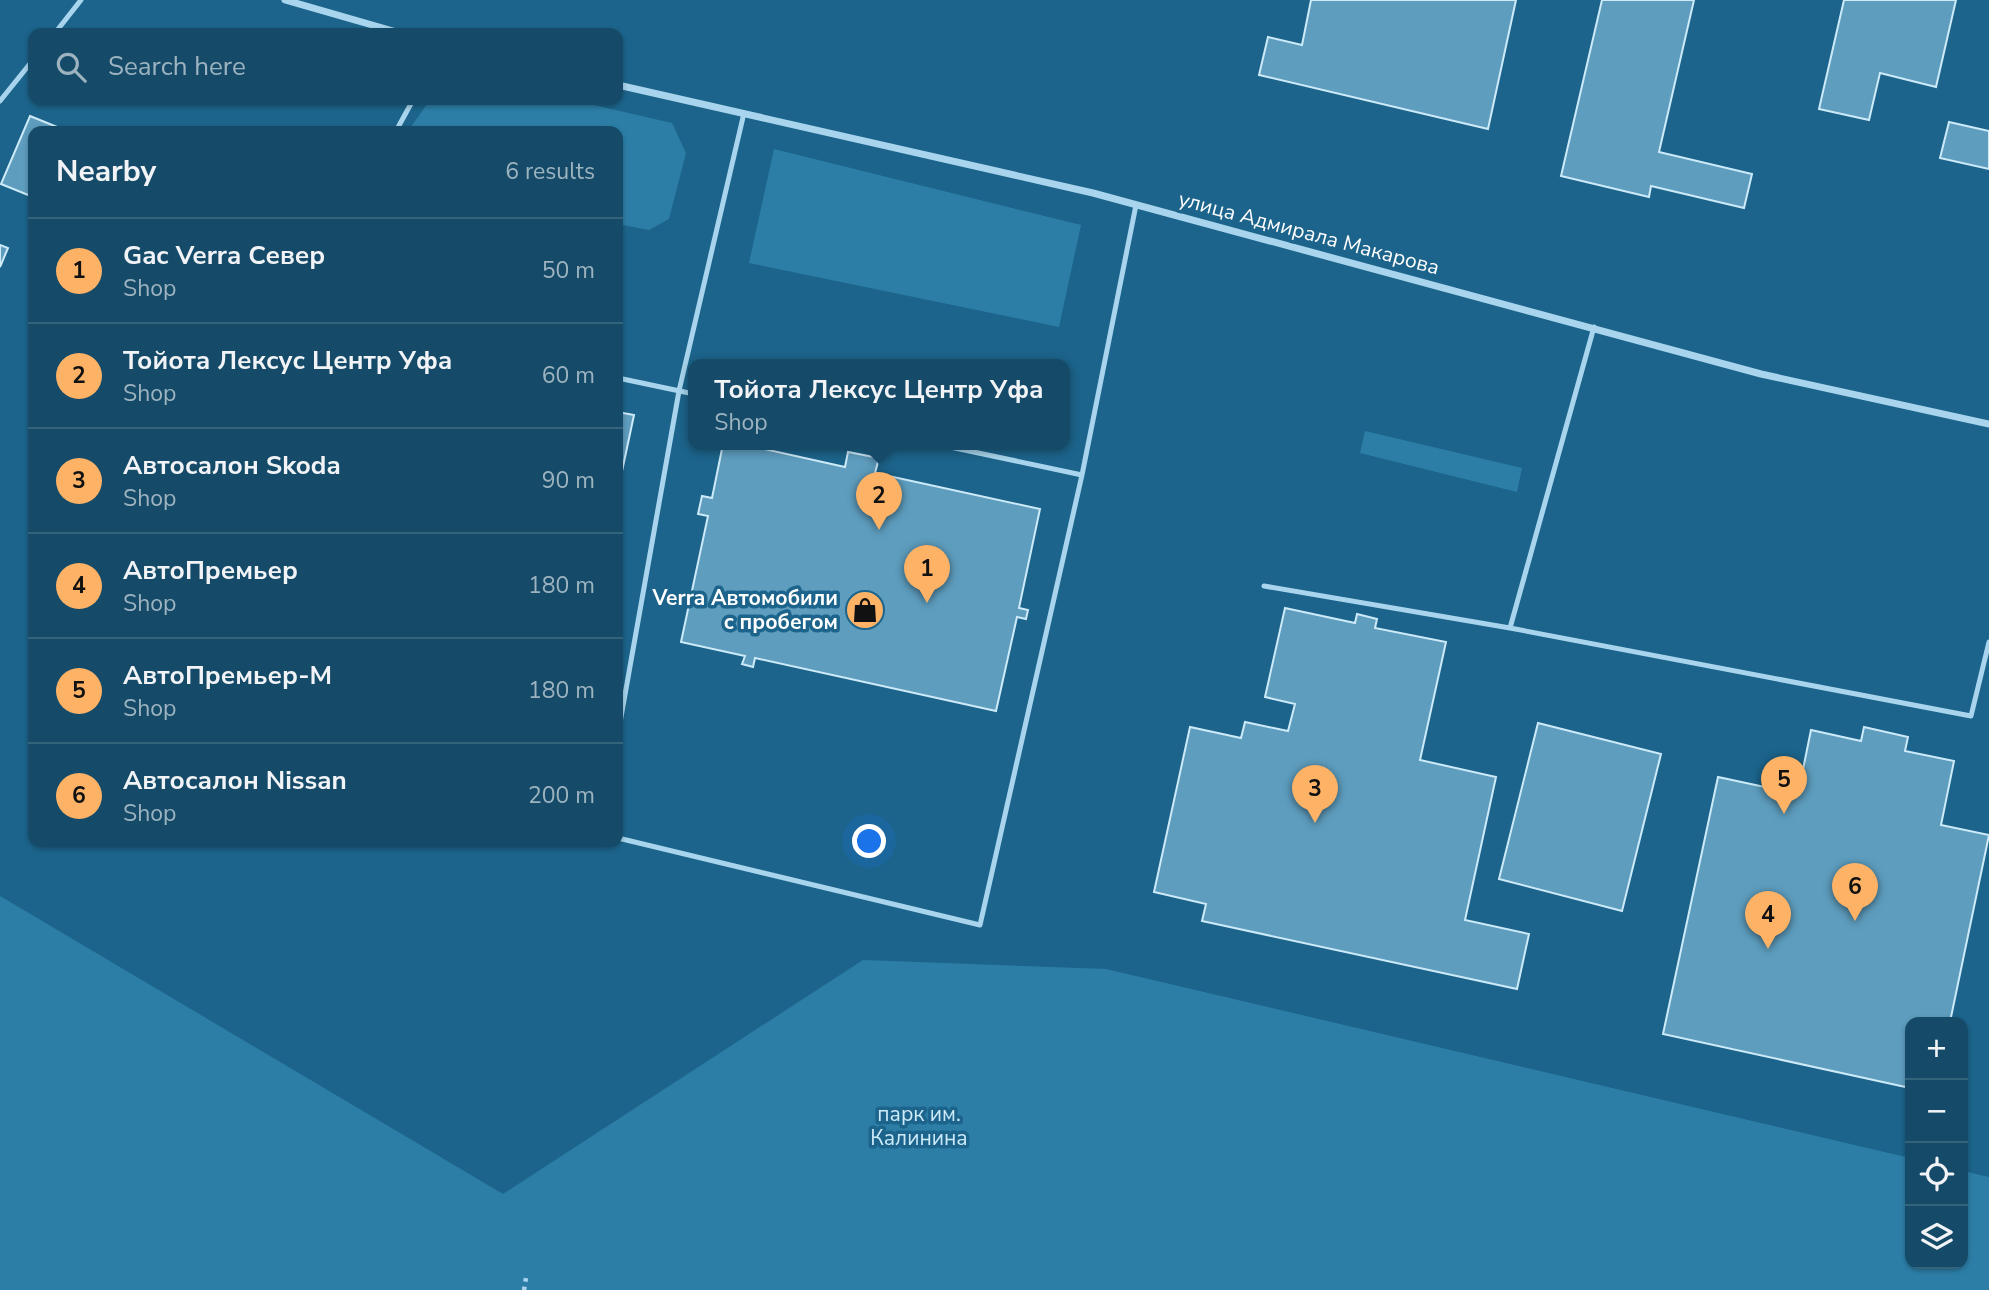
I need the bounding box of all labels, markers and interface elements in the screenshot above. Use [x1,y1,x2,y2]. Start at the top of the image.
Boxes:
search box [28,28,623,105]
icon: search [52,48,90,86]
text: Search here [108,49,246,84]
text: Nearby [56,151,156,192]
text: 6 results [505,156,595,187]
street label: улица Адмирала Макарова [1175,185,1443,281]
text: Gac Verra Север [123,238,325,273]
text: 1 [72,255,86,286]
text: 50 m [542,255,595,286]
text: Shop [123,273,176,304]
text: Тойота Лексус Центр Уфа [123,343,452,378]
popup [688,359,1070,450]
text: 2 [72,360,86,391]
text: 60 m [542,360,595,391]
text: Тойота Лексус Центр Уфа [714,372,1044,407]
text: Shop [123,378,176,409]
text: Shop [714,407,768,438]
text: Автосалон Skoda [123,448,341,483]
text: 3 [72,465,86,496]
text: 90 m [542,465,595,496]
pin: 2 [856,472,902,530]
text: Shop [123,483,176,514]
pin: 1 [904,545,950,603]
text: АвтоПремьер [123,553,298,588]
text: 4 [72,570,86,601]
text: 180 m [528,570,595,601]
place label: Verra Автомобили с пробегом [651,584,838,636]
text: Shop [123,588,176,619]
shop icon: Verra Автомобили с пробегом [844,589,886,631]
text: АвтоПремьер-М [123,658,332,693]
text: 5 [72,675,86,706]
text: 180 m [528,675,595,706]
text: Shop [123,693,176,724]
pin: 5 [1761,756,1807,814]
text: Автосалон Nissan [123,763,347,798]
pin: 3 [1292,765,1338,823]
text: 6 [72,780,86,811]
text: 200 m [528,780,595,811]
text: Shop [123,798,176,829]
your location [852,824,886,858]
pin: 6 [1832,863,1878,921]
pin: 4 [1745,891,1791,949]
map controls [1905,1017,1968,1269]
button: + [1905,1017,1968,1080]
button: − [1905,1080,1968,1143]
park label: парк им. Калинина [870,1100,968,1152]
button: locate [1905,1143,1968,1206]
button: layers [1905,1206,1968,1269]

